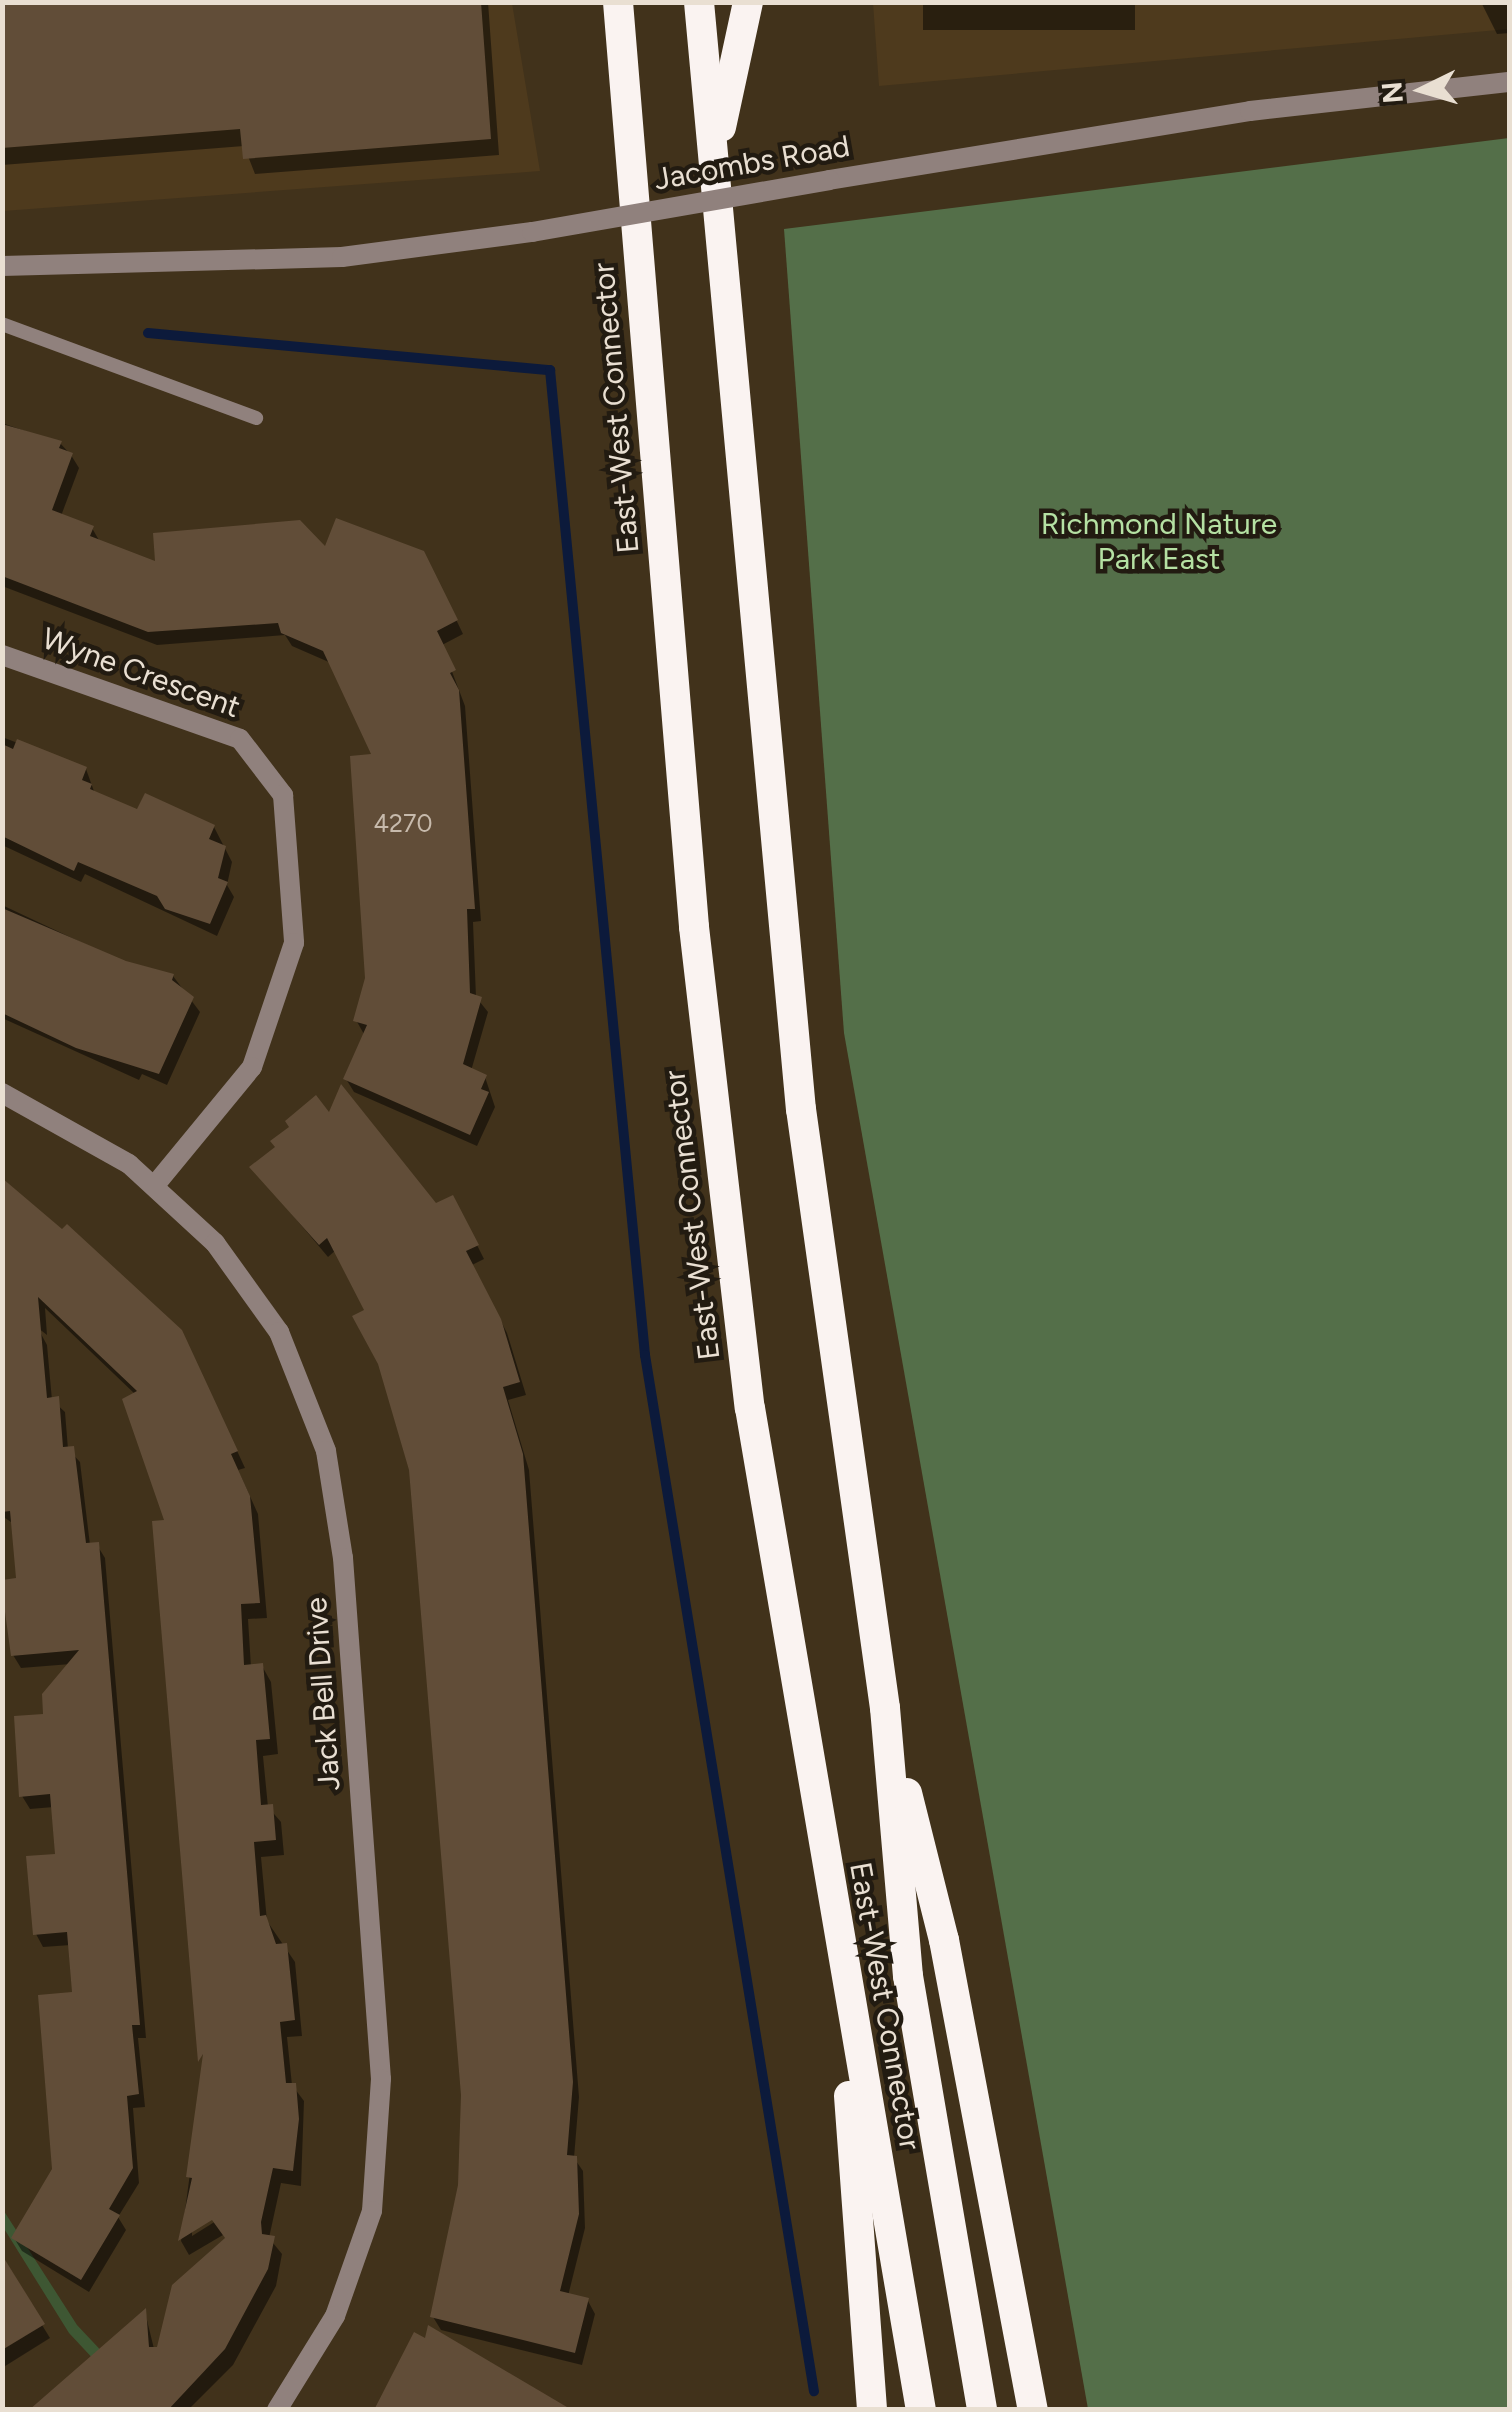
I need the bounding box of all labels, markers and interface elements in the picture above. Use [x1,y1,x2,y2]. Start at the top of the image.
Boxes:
north arrow [1372,40,1472,140]
text: N [1374,80,1410,105]
street label: Jacombs Road [651,128,853,198]
street label: East-West Connector [585,261,647,555]
park label: Richmond Nature Park East [1041,506,1277,576]
street label: Wyne Crescent [37,621,245,725]
house number: 4270 [374,808,432,838]
street label: East-West Connector [656,1068,728,1362]
street label: Jack Bell Drive [298,1596,348,1792]
street label: East-West Connector [842,1859,928,2153]

